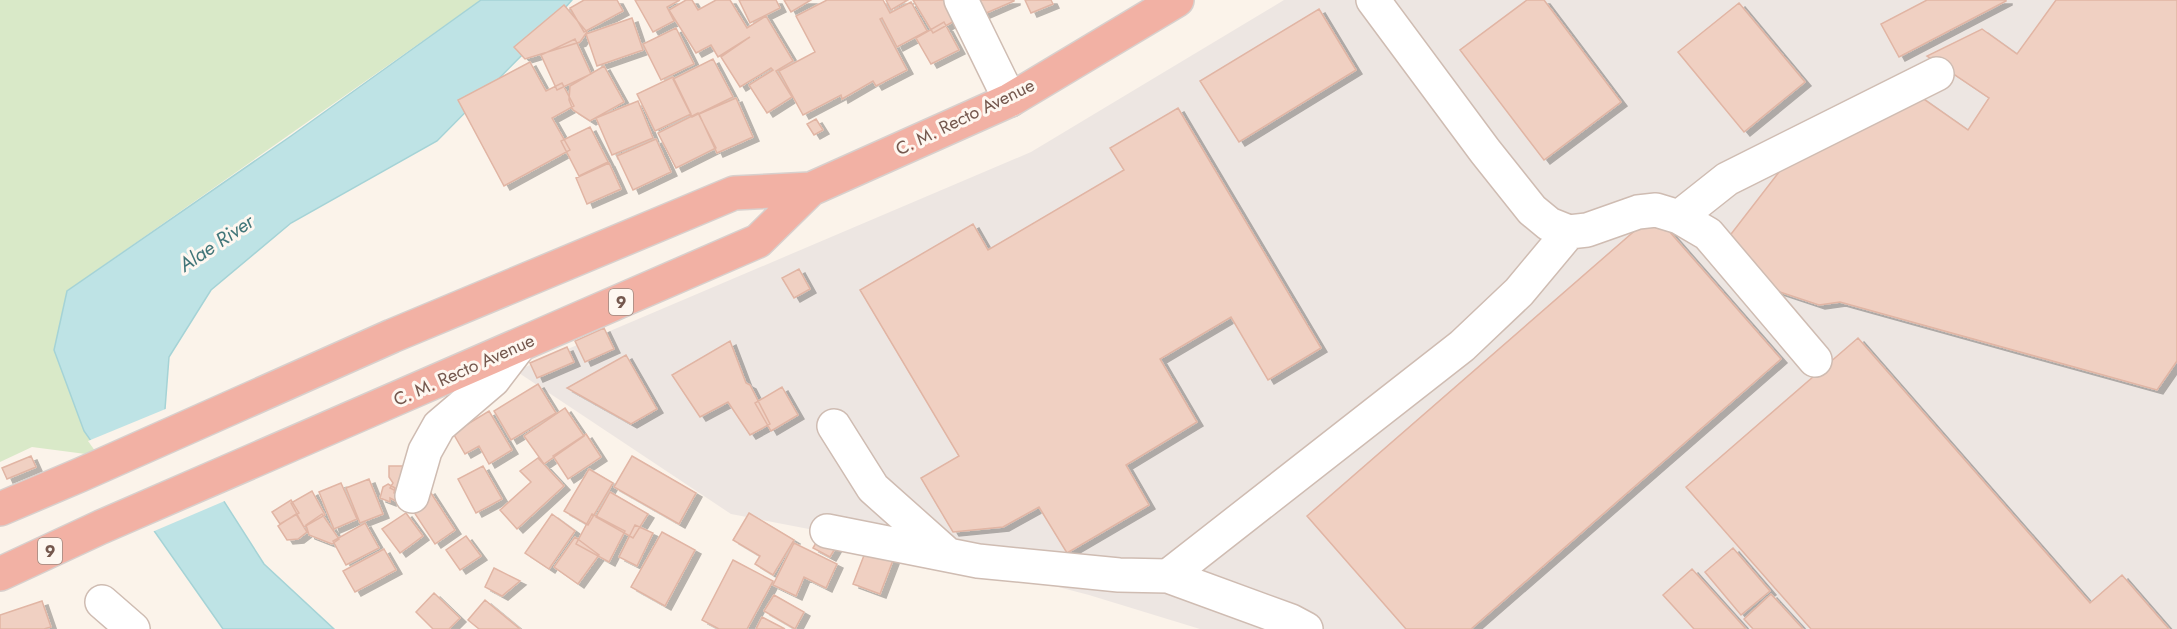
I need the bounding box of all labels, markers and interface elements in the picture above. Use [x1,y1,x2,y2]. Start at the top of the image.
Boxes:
street label: C. M. Recto Avenue [891,72,1039,162]
water label: Alae River [172,207,261,280]
road number: 9 [609,289,633,315]
street label: C. M. Recto Avenue [389,327,539,413]
road number: 9 [38,538,62,564]

